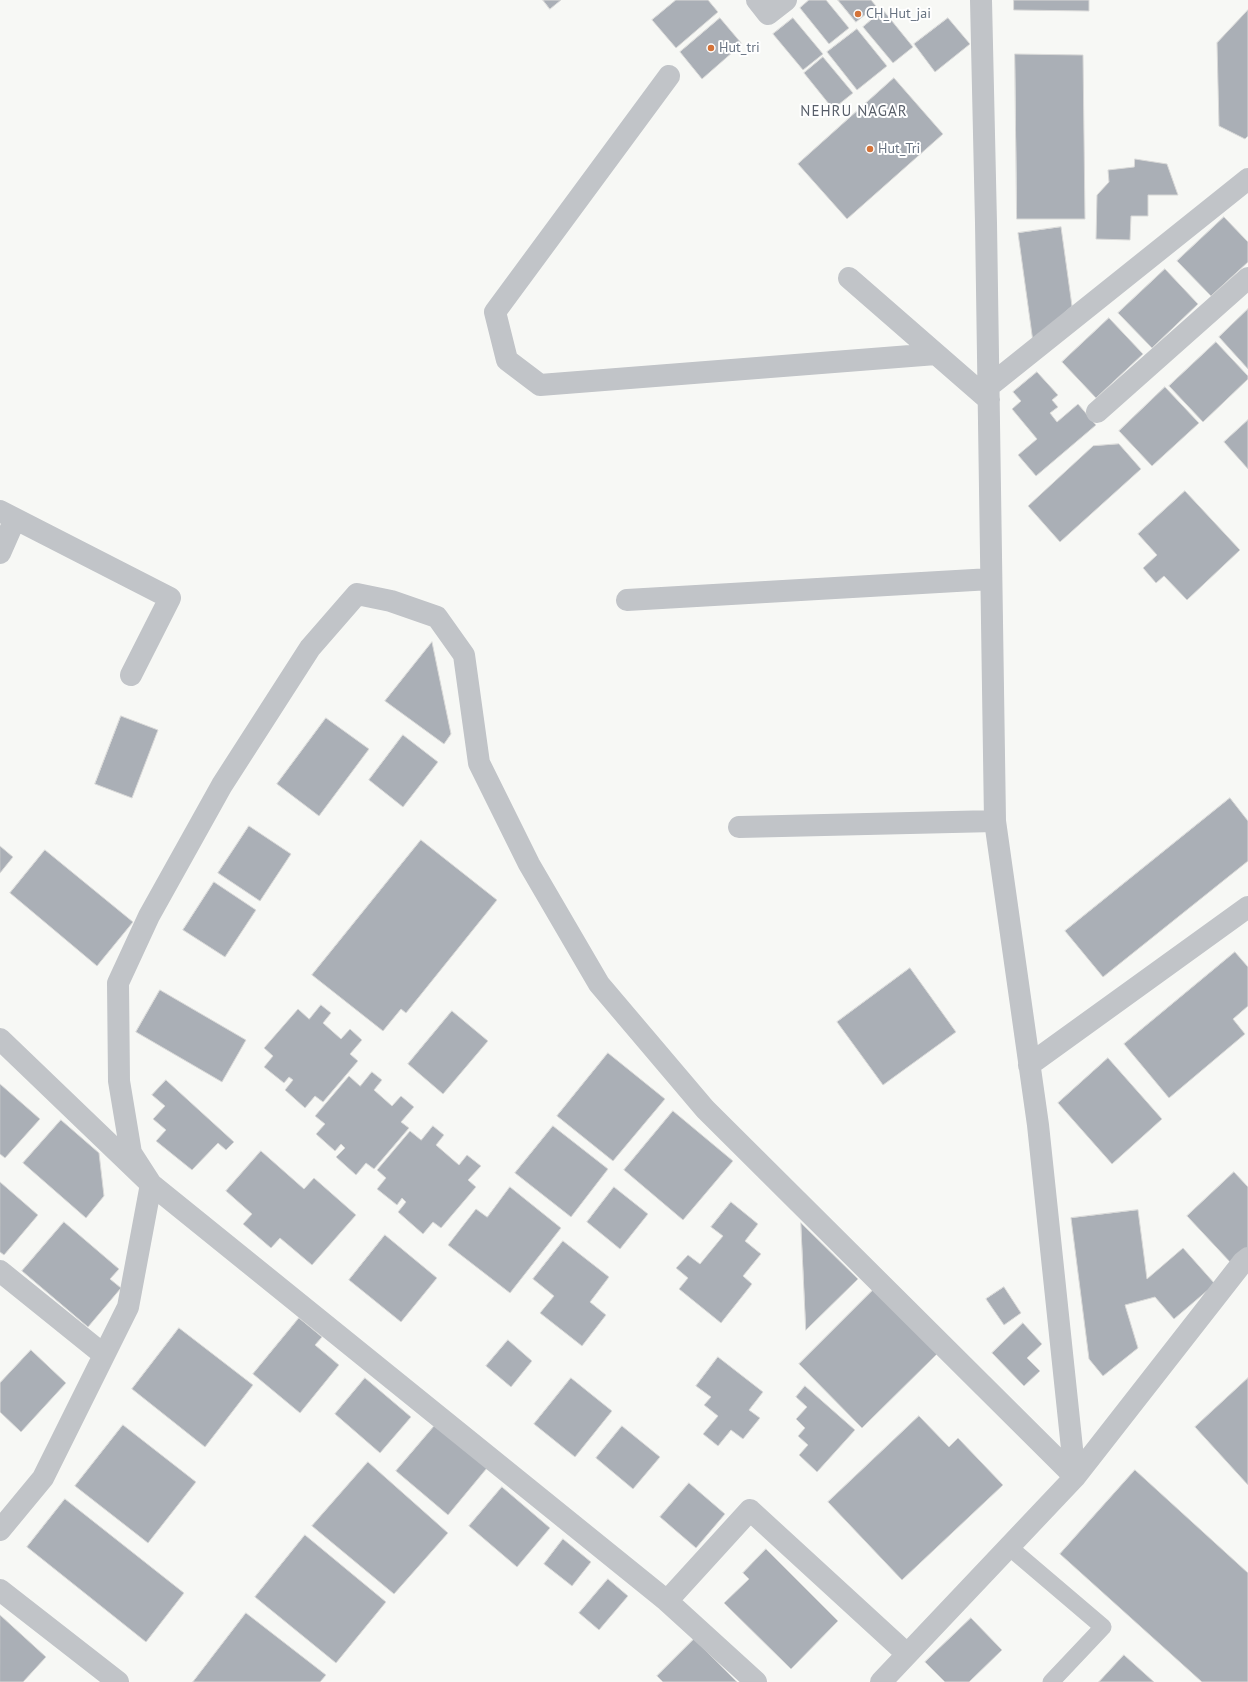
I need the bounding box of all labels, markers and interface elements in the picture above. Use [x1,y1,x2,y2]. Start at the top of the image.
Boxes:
place label: CH_Hut_jai [866,6,931,22]
marker: CH_Hut_jai [853,9,863,19]
place label: Hut_tri [719,40,760,56]
marker: Hut_tri [706,43,716,53]
district label: NEHRU NAGAR [800,103,908,121]
place label: Hut_Tri [878,141,920,157]
marker: Hut_Tri [865,144,875,154]

